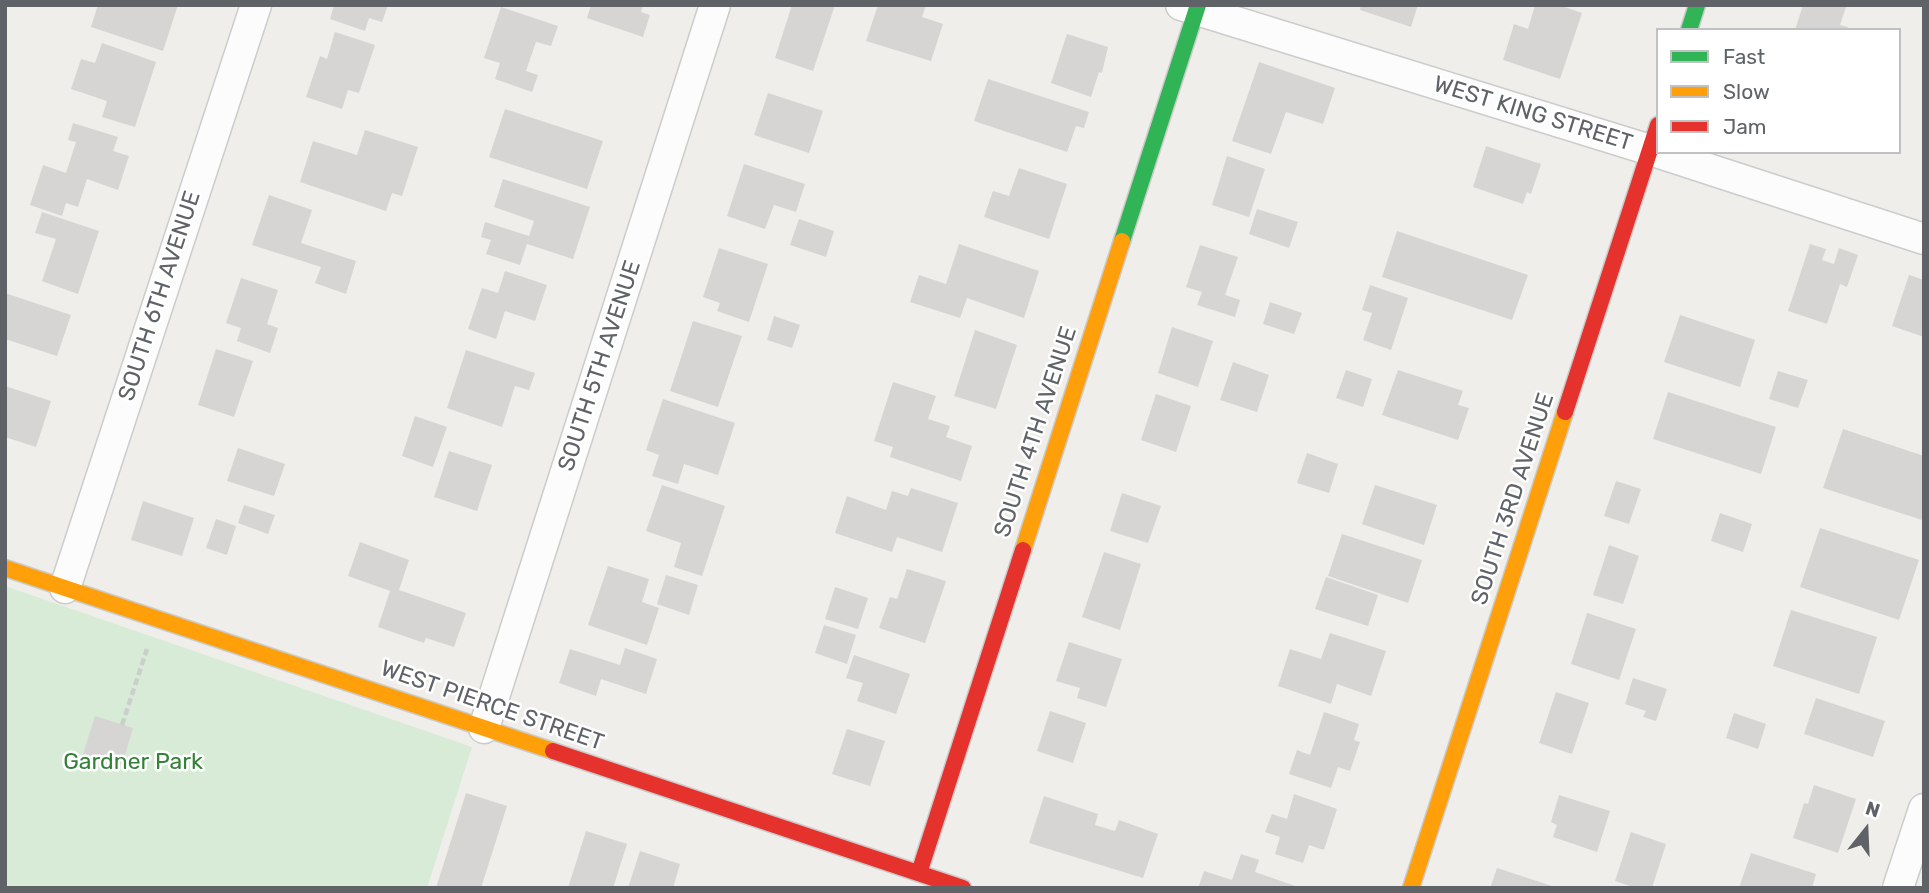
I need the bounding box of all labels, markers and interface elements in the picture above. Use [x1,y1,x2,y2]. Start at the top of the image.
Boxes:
legend [1656,28,1901,154]
text: Fast [1723,44,1765,69]
street label: WEST KING STREET [1430,71,1636,157]
text: Slow [1723,79,1770,104]
text: Jam [1723,114,1767,139]
street label: SOUTH 6TH AVENUE [113,188,207,404]
street label: SOUTH 5TH AVENUE [553,257,647,475]
street label: SOUTH 4TH AVENUE [989,323,1083,541]
street label: SOUTH 3RD AVENUE [1466,390,1560,608]
street label: WEST PIERCE STREET [377,655,607,757]
park label: Gardner Park [63,748,203,776]
north arrow [1831,795,1901,865]
text: N [1863,797,1883,823]

